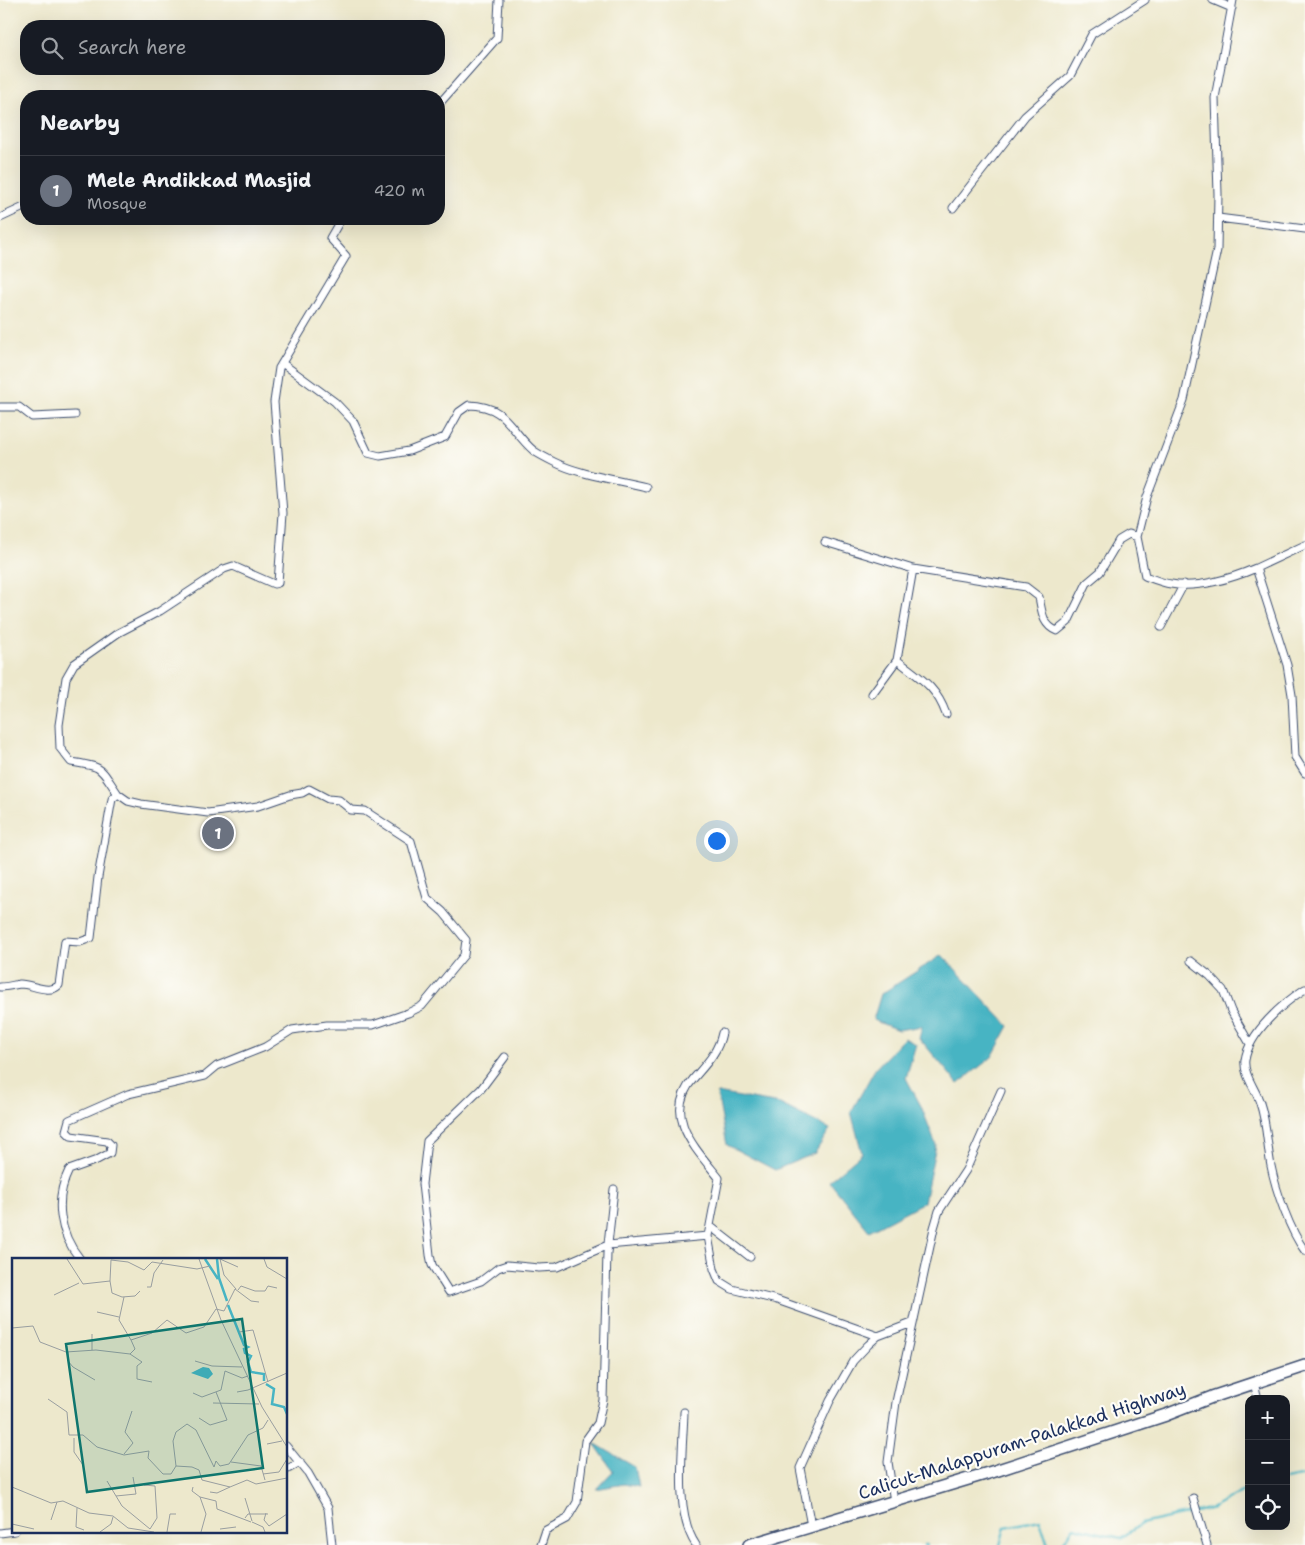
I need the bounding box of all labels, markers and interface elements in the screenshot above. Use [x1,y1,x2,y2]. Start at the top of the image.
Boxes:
search box [20,20,445,75]
icon: search [38,34,66,62]
text: Search here [78,35,187,60]
text: Nearby [40,109,120,137]
text: Mele Andikkad Masjid [87,168,311,193]
text: 1 [52,180,60,201]
text: 420 m [374,180,425,201]
text: Mosque [87,193,147,214]
pin: 1 [202,814,234,852]
your location [704,828,730,854]
inset map [12,1258,288,1532]
street label: Calicut-Malappuram-Palakkad Highway [855,1377,1189,1505]
map controls [1245,1395,1290,1530]
button: + [1245,1395,1290,1440]
button: − [1245,1440,1290,1485]
button: locate [1245,1485,1290,1530]

